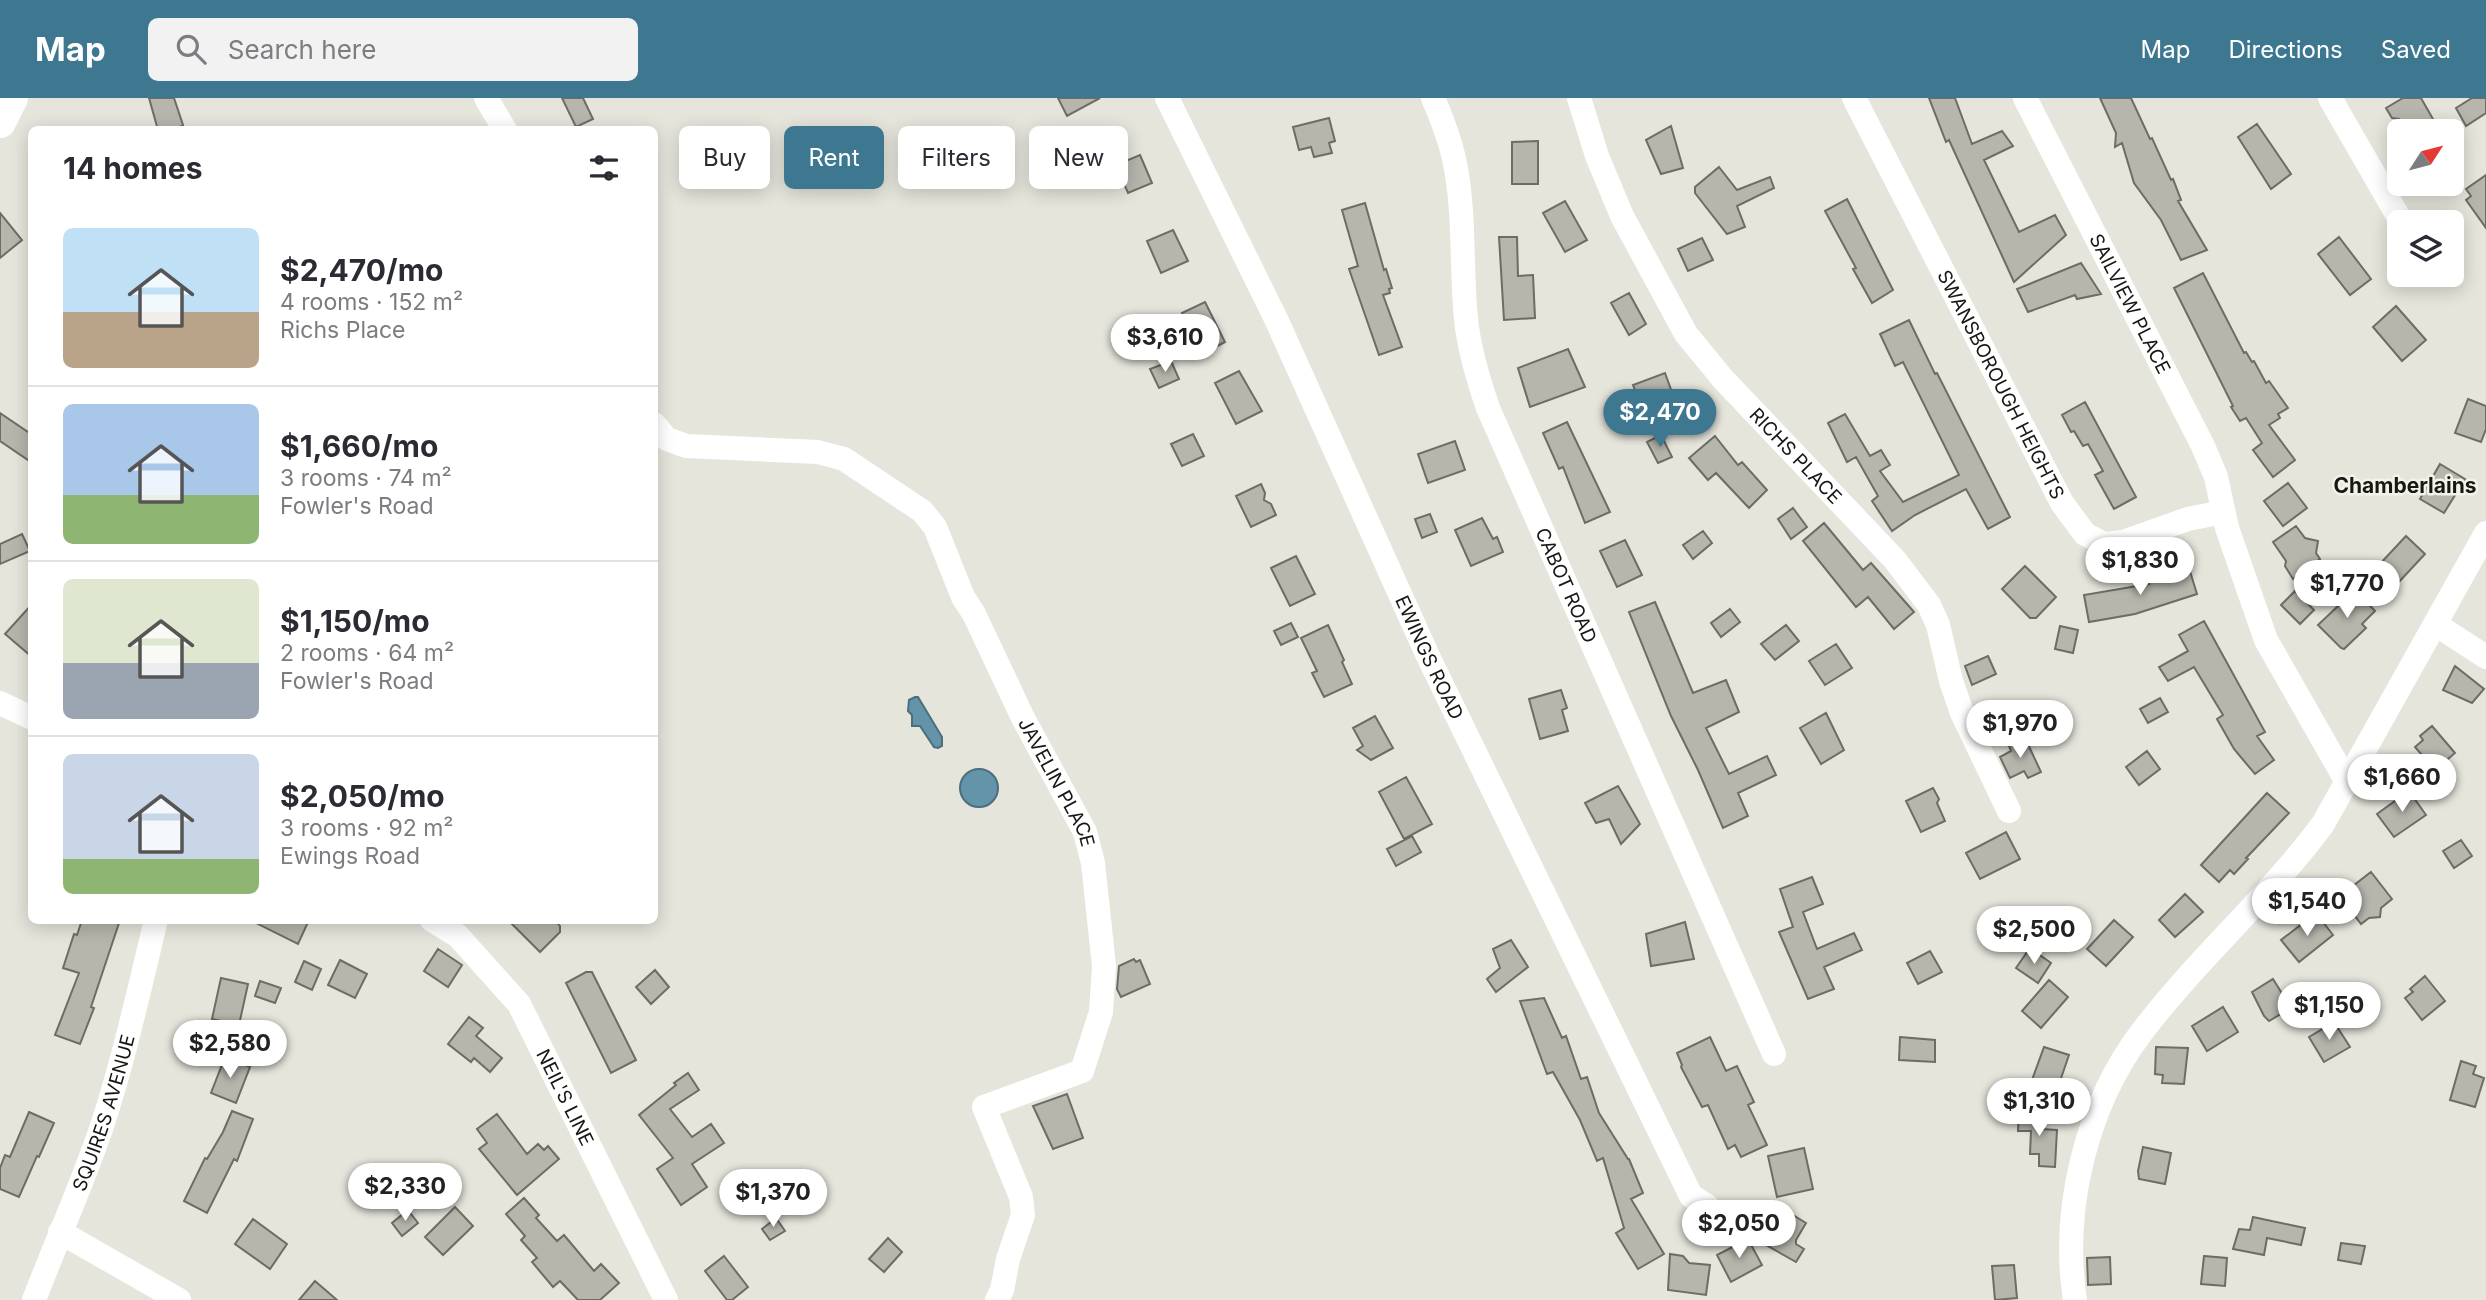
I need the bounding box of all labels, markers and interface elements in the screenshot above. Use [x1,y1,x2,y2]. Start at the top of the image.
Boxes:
search box [148,18,638,81]
text: Map [35,29,106,69]
icon: search [172,30,210,68]
text: Search here [228,34,376,65]
text: Map [2141,35,2190,64]
text: Directions [2228,35,2343,64]
text: Saved [2381,35,2451,64]
north arrow [2387,119,2464,196]
map controls [2387,119,2464,287]
chip: Buy [679,126,770,189]
chip: Rent [784,126,884,189]
chip: Filters [898,126,1015,189]
chip: New [1029,126,1128,189]
icon: filters [585,149,623,187]
text: 14 homes [63,150,202,186]
button: layers [2387,210,2464,287]
street label: SAILVIEW PLACE [2085,230,2176,378]
text: $2,470/mo [280,252,443,288]
icon: home [119,256,203,340]
street label: SWANSBOROUGH HEIGHTS [1933,266,2069,503]
text: 4 rooms · 152 m² [280,288,463,316]
pin: $3,610 [1108,314,1222,374]
text: Richs Place [280,316,405,344]
text: $3,610 [1127,323,1203,351]
pin: $2,470 [1603,390,1717,449]
text: $2,470 [1619,398,1701,426]
street label: RICHS PLACE [1745,403,1847,508]
text: $1,660/mo [280,428,438,464]
icon: home [119,432,203,516]
text: 3 rooms · 74 m² [280,464,452,492]
district label: Chamberlains [2333,473,2477,498]
text: Fowler's Road [280,492,434,520]
street label: CABOT ROAD [1531,524,1602,646]
pin: $1,830 [2083,538,2197,597]
text: $1,830 [2101,546,2179,574]
pin: $1,770 [2290,560,2404,620]
text: $1,770 [2310,569,2384,597]
street label: EWINGS ROAD [1391,592,1469,723]
text: $1,150/mo [280,603,430,639]
icon: home [119,607,203,691]
text: 2 rooms · 64 m² [280,639,454,667]
text: Fowler's Road [280,667,434,695]
pin: $1,970 [1963,700,2077,760]
text: $1,970 [1982,709,2058,737]
street label: JAVELIN PLACE [1014,714,1100,849]
pin: $1,660 [2345,754,2459,814]
text: $1,660 [2363,763,2441,791]
text: $2,050/mo [280,778,445,814]
icon: home [119,782,203,866]
text: 3 rooms · 92 m² [280,814,453,842]
text: Ewings Road [280,842,420,870]
pin: $1,540 [2250,878,2364,938]
text: $1,540 [2268,887,2346,915]
pin: $2,500 [1977,906,2091,966]
text: $2,500 [1993,915,2075,943]
pin: $1,150 [2272,982,2386,1042]
text: $1,150 [2294,991,2364,1019]
pin: $2,580 [173,1020,287,1080]
text: $2,580 [189,1029,271,1057]
street label: SQUIRES AVENUE [67,1032,139,1194]
street label: NEIL'S LINE [532,1045,599,1149]
pin: $1,310 [1982,1079,2096,1138]
text: $1,310 [2003,1087,2075,1115]
pin: $2,330 [348,1164,462,1223]
pin: $1,370 [716,1170,830,1229]
text: $2,330 [364,1172,446,1200]
text: $1,370 [735,1178,811,1206]
pin: $2,050 [1682,1200,1796,1260]
text: $2,050 [1698,1209,1780,1237]

